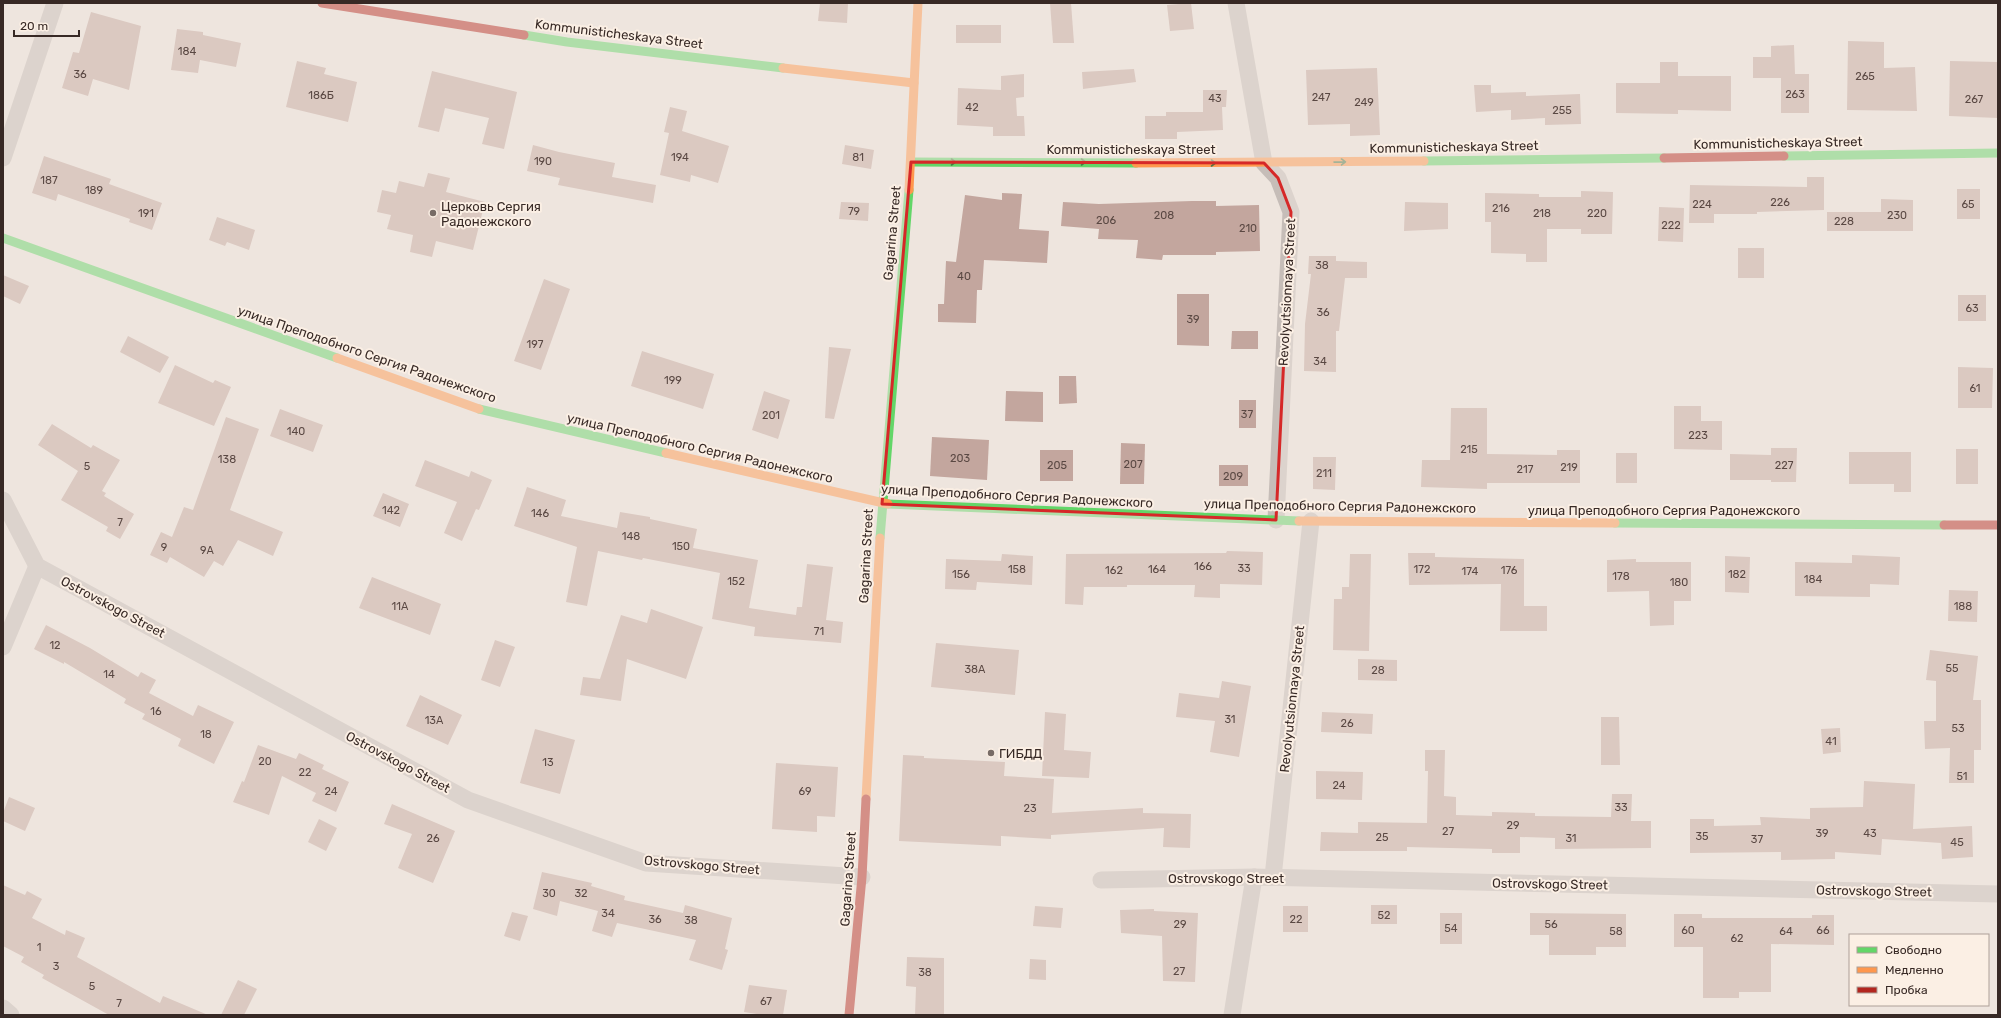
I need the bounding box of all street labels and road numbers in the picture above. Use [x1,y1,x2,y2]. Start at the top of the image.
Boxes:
street label: Kommunisticheskaya Street [534,16,704,52]
street label: Kommunisticheskaya Street [1693,134,1863,152]
street label: Kommunisticheskaya Street [1369,138,1539,156]
street label: Kommunisticheskaya Street [1046,142,1216,157]
street label: Gagarina Street [880,185,905,281]
street label: Revolyutsionnaya Street [1276,218,1298,366]
street label: улица Преподобного Сергия Радонежского [236,303,498,405]
street label: улица Преподобного Сергия Радонежского [566,410,834,486]
street label: улица Преподобного Сергия Радонежского [881,481,1153,511]
street label: улица Преподобного Сергия Радонежского [1204,496,1476,516]
street label: улица Преподобного Сергия Радонежского [1528,503,1800,518]
street label: Gagarina Street [856,508,877,604]
street label: Ostrovskogo Street [58,573,168,642]
street label: Revolyutsionnaya Street [1277,625,1307,773]
street label: Ostrovskogo Street [343,728,453,797]
street label: Gagarina Street [837,831,860,927]
street label: Ostrovskogo Street [643,852,760,879]
street label: Ostrovskogo Street [1168,871,1284,887]
street label: Ostrovskogo Street [1492,875,1608,894]
street label: Ostrovskogo Street [1816,882,1932,901]

